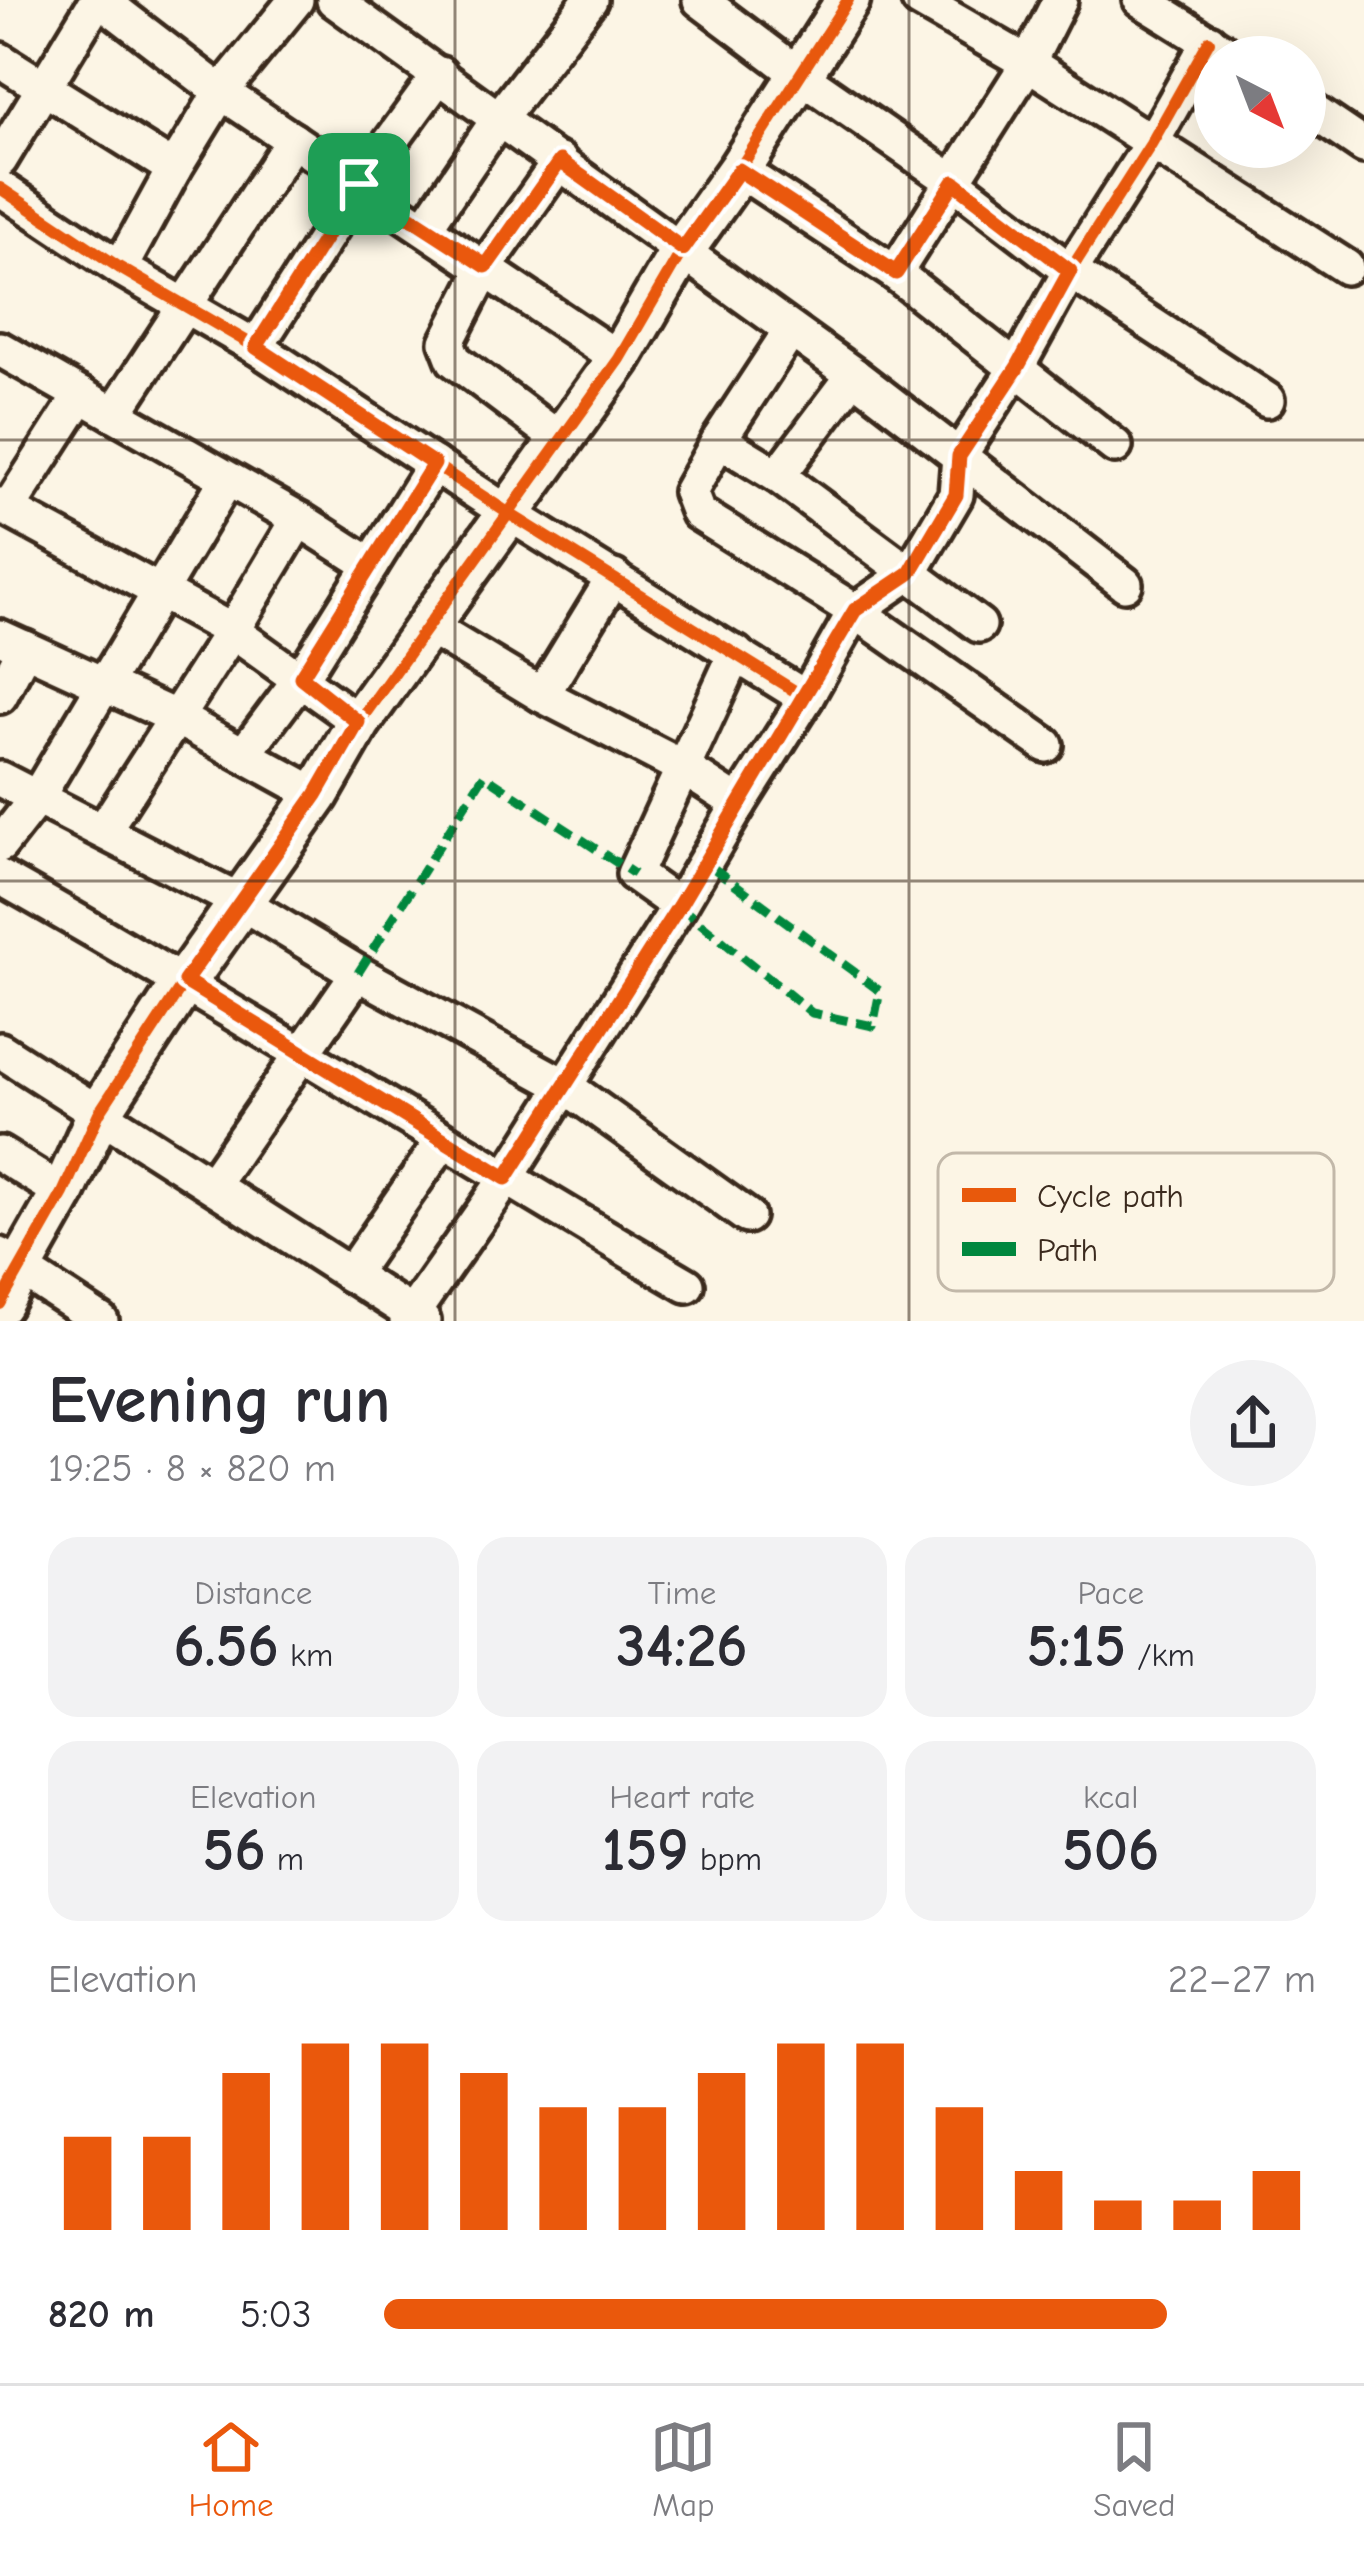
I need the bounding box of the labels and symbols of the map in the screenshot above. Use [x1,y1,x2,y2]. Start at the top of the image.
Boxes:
north arrow [1194,36,1326,168]
pin [308,133,410,235]
legend [938,1153,1334,1291]
text: Cycle path [1037,1177,1184,1215]
text: Path [1037,1231,1098,1269]

